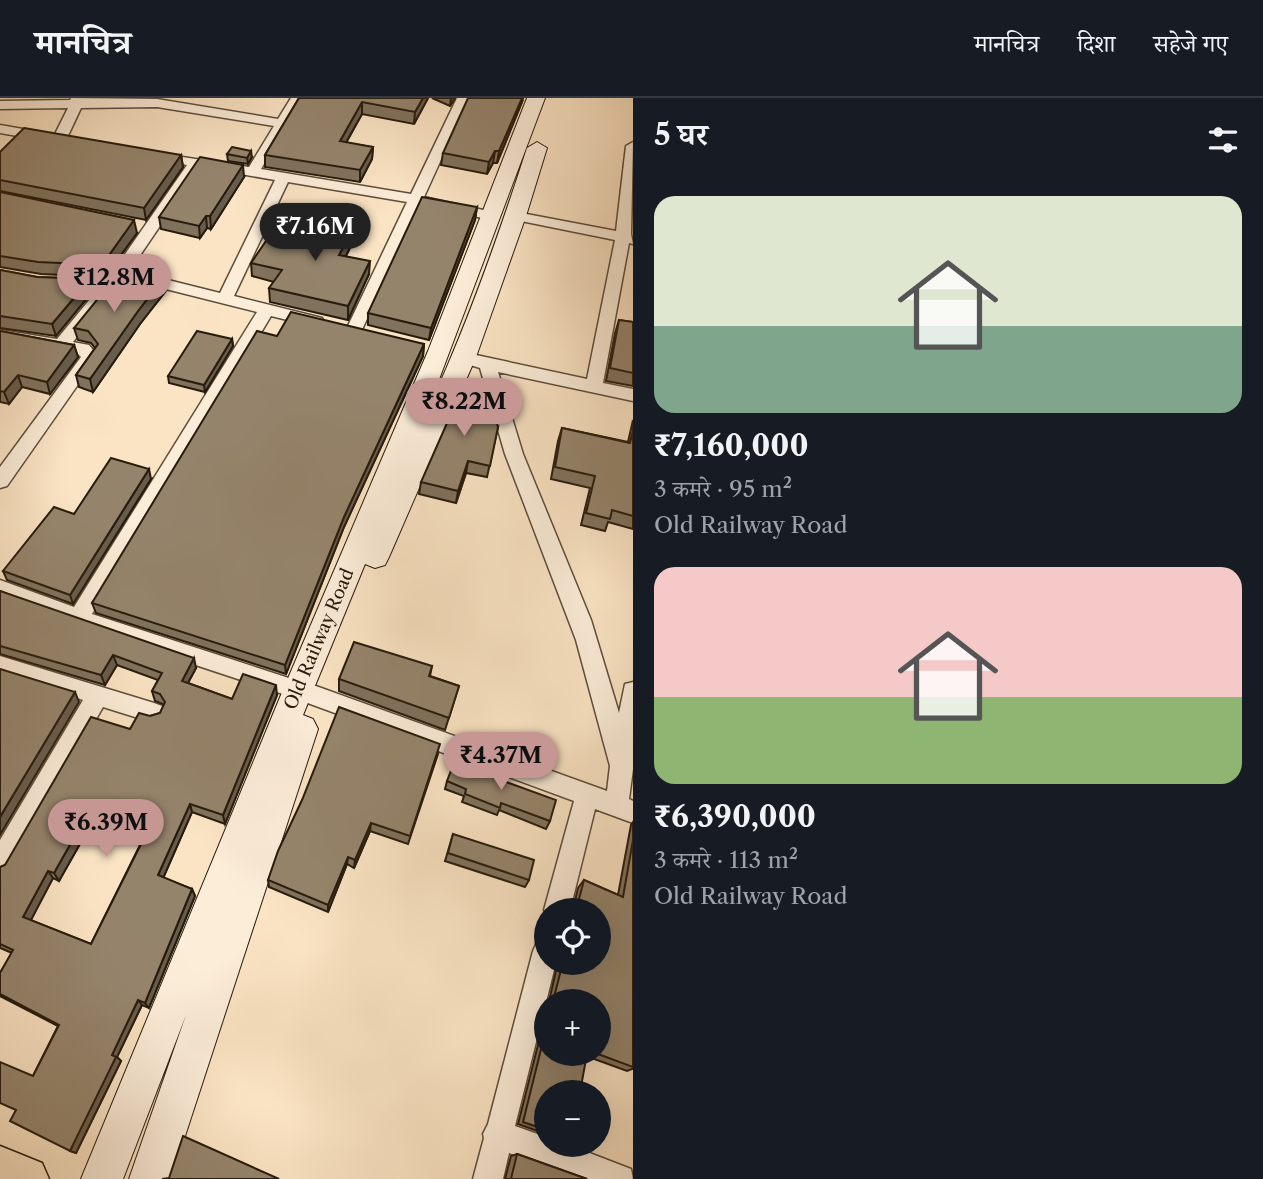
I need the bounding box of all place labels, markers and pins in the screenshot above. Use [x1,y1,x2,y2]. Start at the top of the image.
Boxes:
pin: ₹7.16M [258,204,372,263]
pin: ₹12.8M [57,254,171,314]
pin: ₹8.22M [407,378,521,438]
pin: ₹4.37M [444,732,558,792]
pin: ₹6.39M [49,800,163,859]

